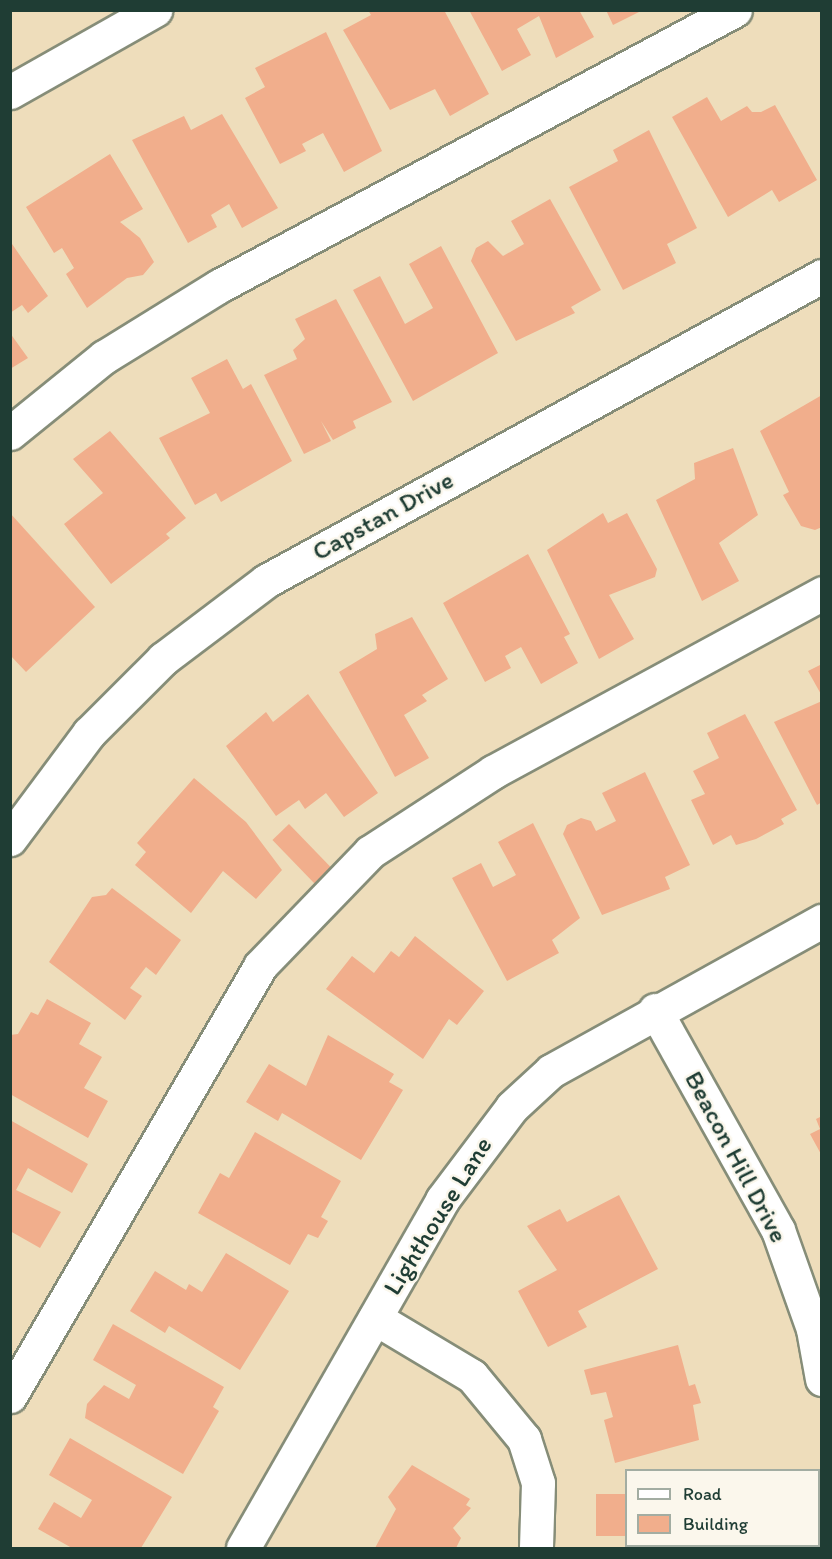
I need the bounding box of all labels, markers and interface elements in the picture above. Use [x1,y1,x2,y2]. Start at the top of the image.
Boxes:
street label: Capstan Drive [307,464,459,568]
street label: Beacon Hill Drive [677,1065,795,1249]
street label: Lighthouse Lane [377,1131,499,1301]
legend [625,1469,820,1547]
text: Road [683,1483,722,1505]
text: Building [683,1513,748,1535]

